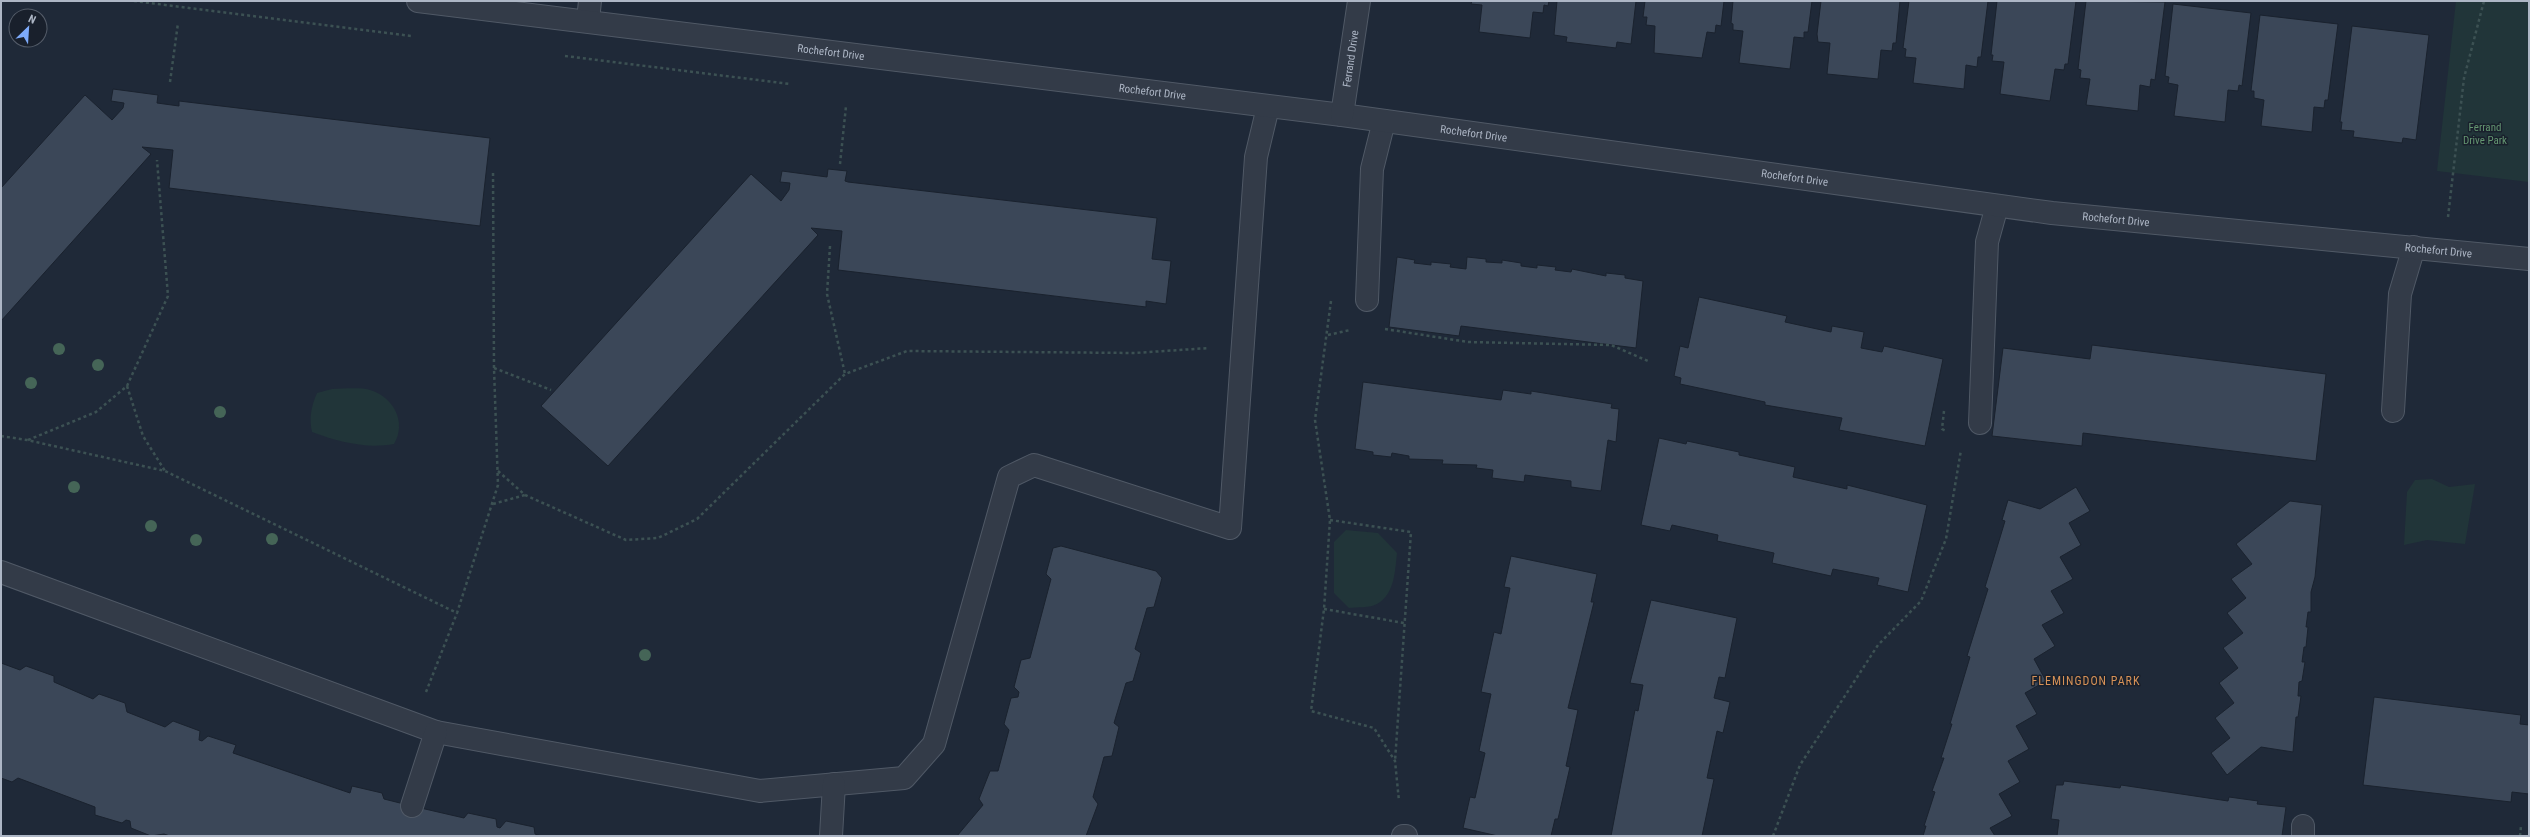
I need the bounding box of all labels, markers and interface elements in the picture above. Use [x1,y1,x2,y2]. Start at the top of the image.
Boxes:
north arrow [8,8,48,48]
text: N [26,12,38,27]
street label: Ferrand Drive [1340,29,1361,88]
street label: Rochefort Drive [797,41,865,63]
street label: Rochefort Drive [1118,81,1187,102]
park label: Ferrand Drive Park [2463,121,2507,147]
street label: Rochefort Drive [1440,122,1508,144]
street label: Rochefort Drive [1760,166,1829,189]
street label: Rochefort Drive [2082,209,2150,229]
street label: Rochefort Drive [2404,241,2473,260]
district label: FLEMINGDON PARK [2032,674,2140,688]

